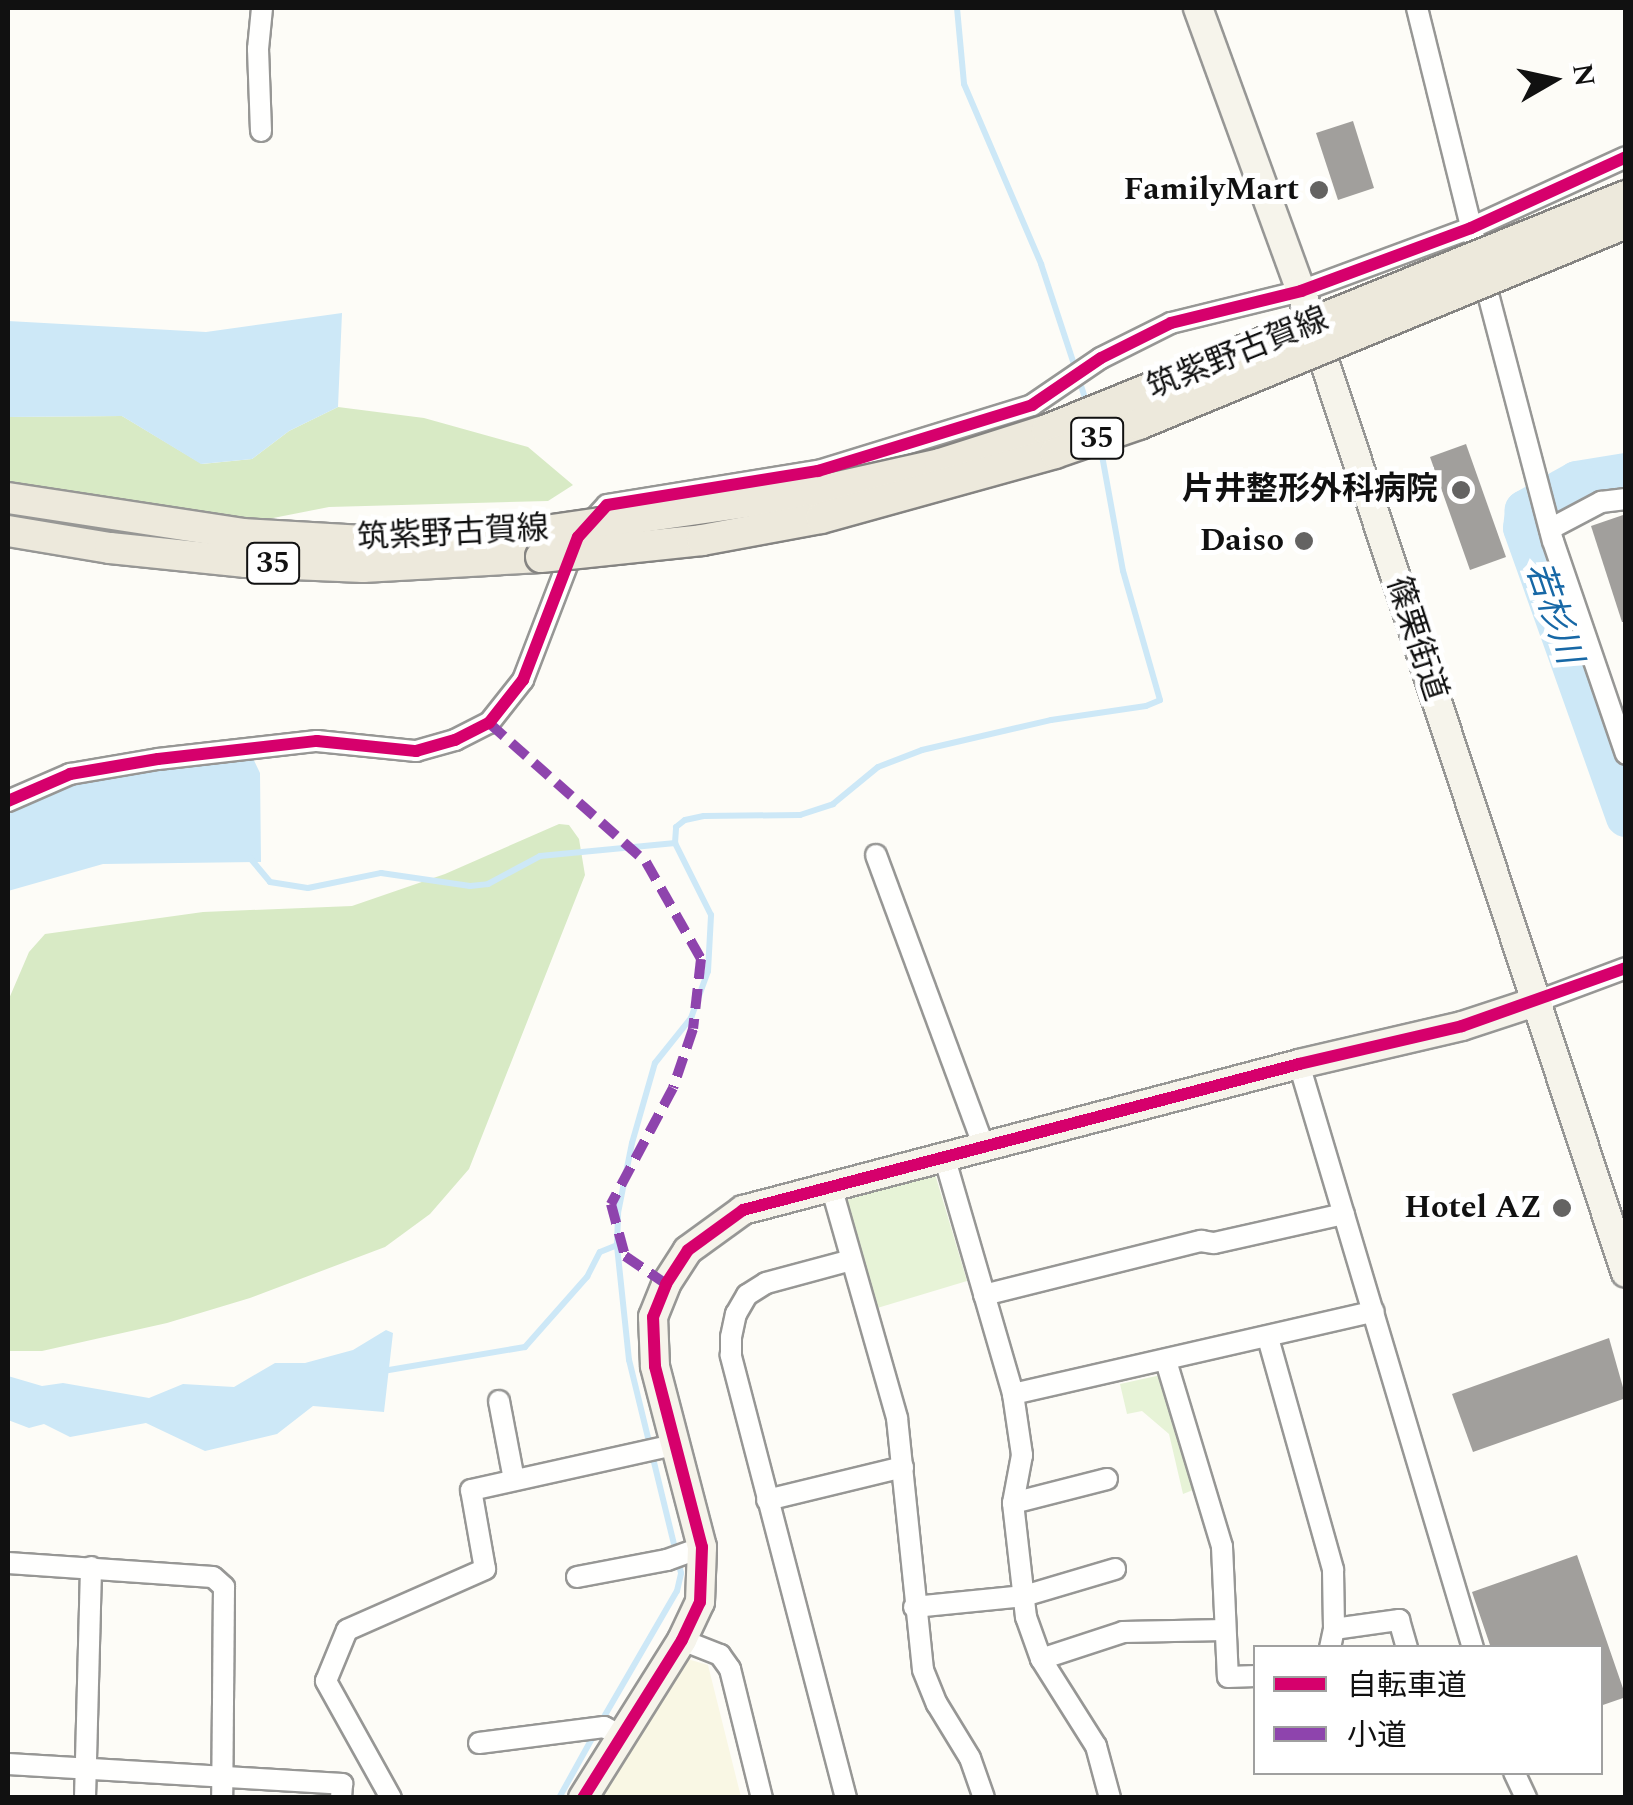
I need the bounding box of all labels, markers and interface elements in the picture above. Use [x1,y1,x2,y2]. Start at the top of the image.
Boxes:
north arrow [1503,30,1603,130]
text: N [1560,61,1606,90]
place label: FamilyMart [1123,171,1299,209]
marker: FamilyMart [1308,179,1330,201]
street label: 筑紫野古賀線 [1142,300,1334,408]
road number: 35 [1070,413,1124,463]
place label: 片井整形外科病院 [1182,471,1438,509]
marker: 片井整形外科病院 [1448,477,1474,503]
street label: 筑紫野古賀線 [356,510,550,558]
place label: Daiso [1200,522,1284,560]
marker: Daiso [1293,530,1315,552]
road number: 35 [246,538,300,588]
water label: 若杉川 [1516,557,1590,669]
street label: 篠栗街道 [1378,572,1454,706]
place label: Hotel AZ [1404,1189,1542,1227]
marker: Hotel AZ [1551,1197,1573,1219]
legend [1253,1645,1603,1775]
text: 自転車道 [1347,1663,1467,1709]
text: 小道 [1347,1713,1407,1759]

